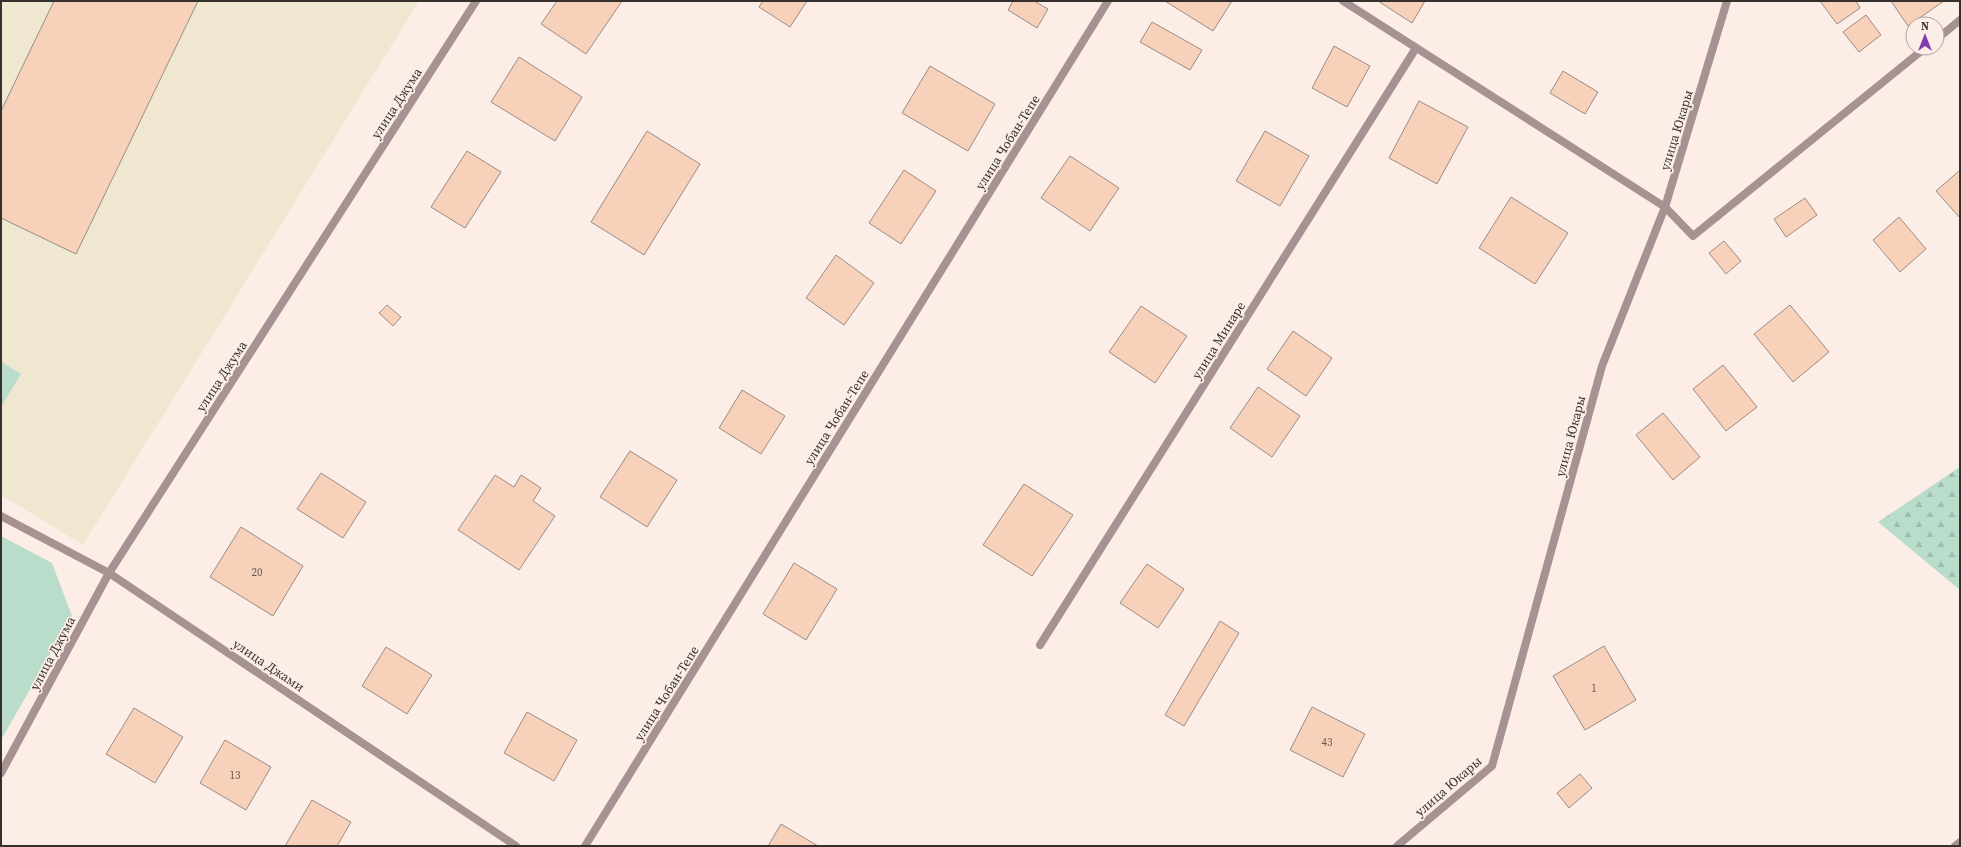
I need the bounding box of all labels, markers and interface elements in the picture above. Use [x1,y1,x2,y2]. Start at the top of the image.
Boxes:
north arrow [1905,16,1945,56]
text: N [1921,19,1929,34]
street label: улица Джума [367,64,426,142]
street label: улица Юкары [1656,88,1697,172]
street label: улица Чобан-Тепе [971,91,1044,193]
street label: улица Минаре [1188,298,1249,382]
street label: улица Джума [192,337,251,415]
street label: улица Чобан-Тепе [800,366,873,468]
street label: улица Юкары [1551,393,1590,479]
house number: 20 [252,565,263,580]
street label: улица Джума [26,613,79,693]
street label: улица Джами [230,635,308,696]
street label: улица Чобан-Тепе [630,642,703,744]
house number: 1 [1591,681,1597,696]
house number: 43 [1322,735,1333,750]
street label: улица Юкары [1411,752,1485,820]
house number: 13 [230,768,241,783]

